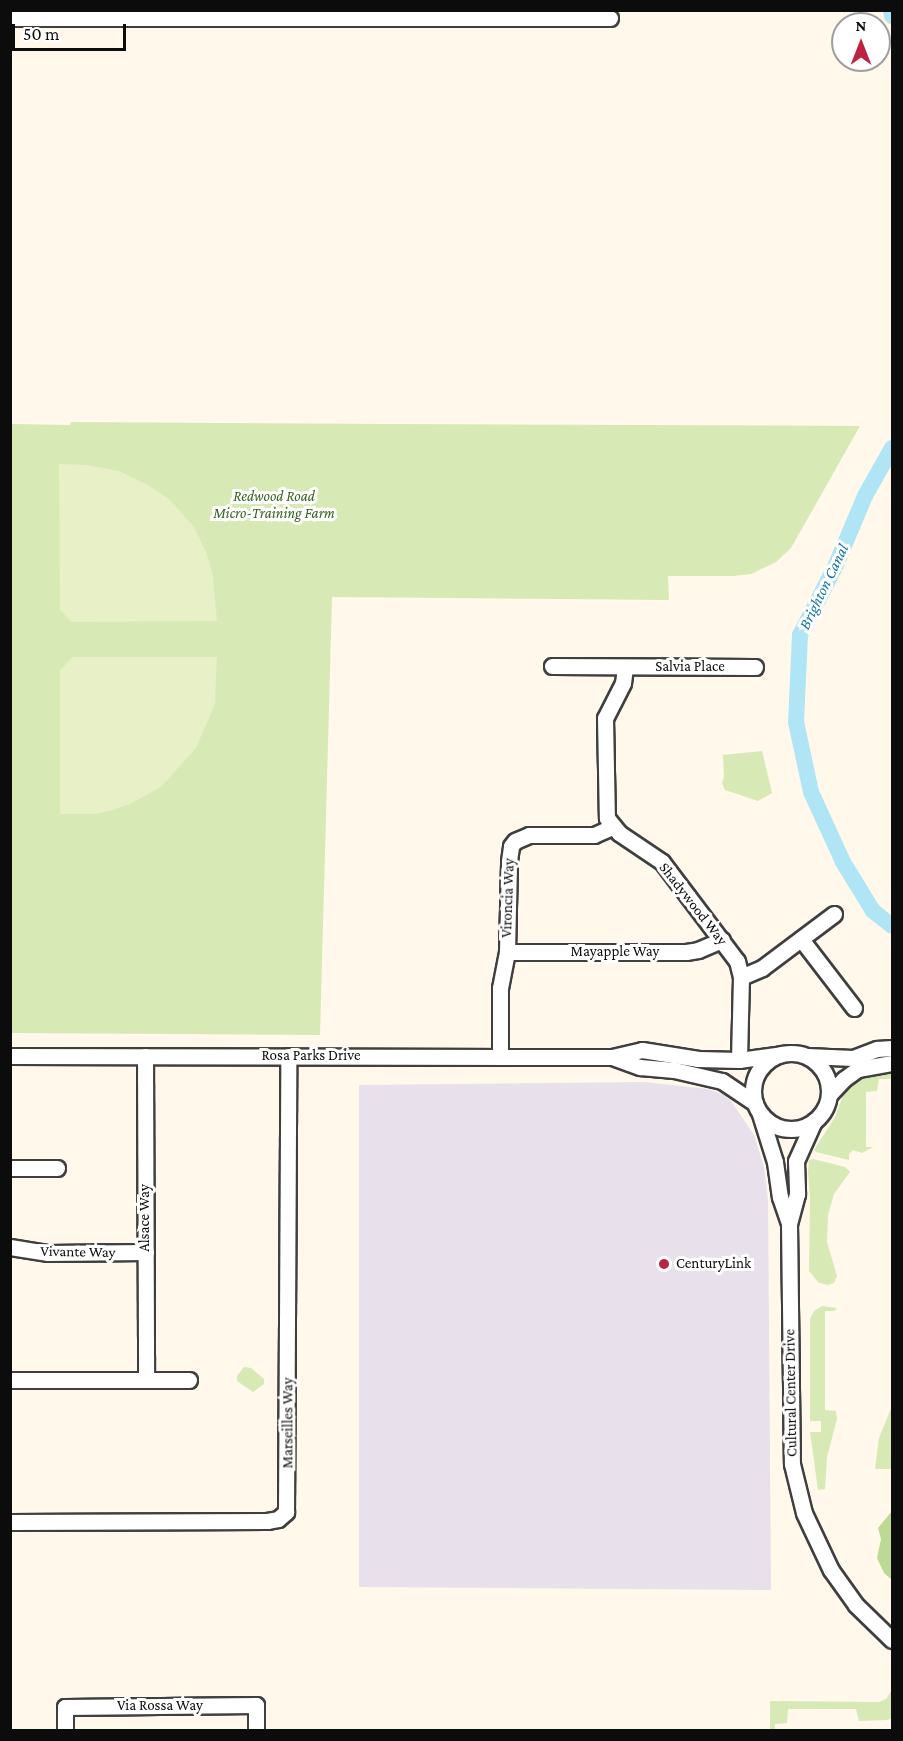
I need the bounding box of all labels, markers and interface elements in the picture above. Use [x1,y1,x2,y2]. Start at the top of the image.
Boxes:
scale bar [15,12,129,50]
north arrow [831,12,891,72]
text: N [856,17,866,34]
text: 50 m [23,24,60,44]
park label: Redwood Road Micro-Training Farm [213,487,335,522]
water label: Brighton Canal [795,541,853,633]
street label: Salvia Place [655,658,725,676]
street label: Vironcia Way [498,858,518,938]
street label: Shadywood Way [655,859,731,949]
street label: Mayapple Way [570,943,660,961]
street label: Rosa Parks Drive [261,1047,361,1065]
street label: Alsace Way [136,1184,154,1252]
street label: Vivante Way [40,1242,116,1262]
place label: CenturyLink [676,1255,751,1273]
marker: CenturyLink [657,1257,671,1271]
street label: Cultural Center Drive [781,1329,801,1457]
street label: Marseilles Way [279,1377,297,1469]
street label: Via Rossa Way [117,1697,203,1715]

